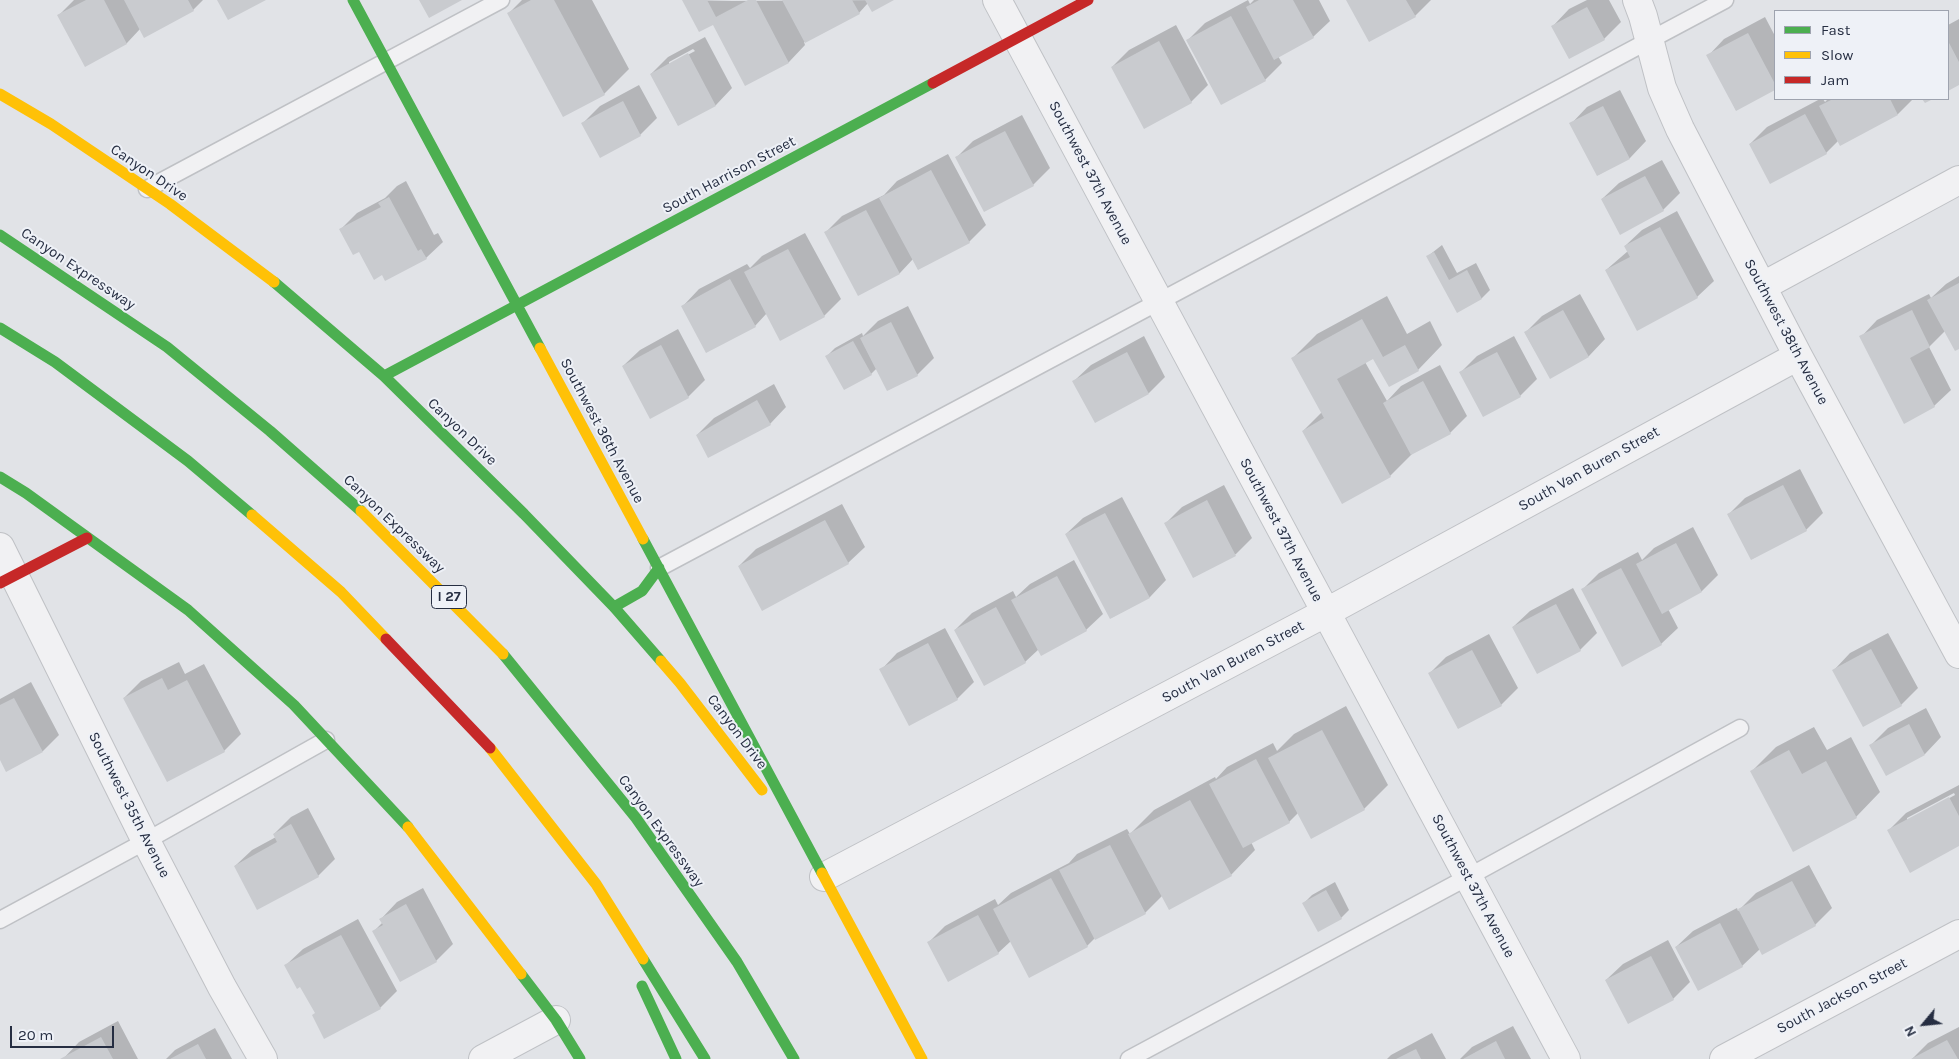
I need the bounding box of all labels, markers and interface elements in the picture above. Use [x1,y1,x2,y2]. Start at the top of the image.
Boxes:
legend [1774,10,1949,100]
text: Fast [1821,21,1850,39]
text: Slow [1821,46,1853,64]
text: Jam [1821,71,1849,89]
street label: Southwest 37th Avenue [1044,98,1136,248]
street label: South Harrison Street [659,132,799,218]
street label: Canyon Drive [107,141,191,205]
street label: Canyon Expressway [17,224,139,314]
street label: Southwest 38th Avenue [1740,256,1832,408]
street label: Southwest 36th Avenue [556,355,648,507]
street label: Canyon Drive [424,394,500,470]
street label: South Van Buren Street [1515,423,1663,515]
street label: Southwest 37th Avenue [1235,455,1327,605]
street label: Canyon Expressway [339,471,449,577]
road number: I 27 [432,586,466,608]
street label: South Van Buren Street [1159,617,1307,707]
street label: Canyon Drive [703,691,771,773]
street label: Southwest 35th Avenue [84,729,174,881]
street label: Canyon Expressway [614,771,708,891]
street label: Southwest 37th Avenue [1427,811,1519,961]
street label: South Jackson Street [1774,954,1910,1038]
north arrow [1899,999,1949,1049]
scale bar [12,1016,116,1048]
text: N [1900,1023,1920,1040]
text: 20 m [18,1026,53,1044]

